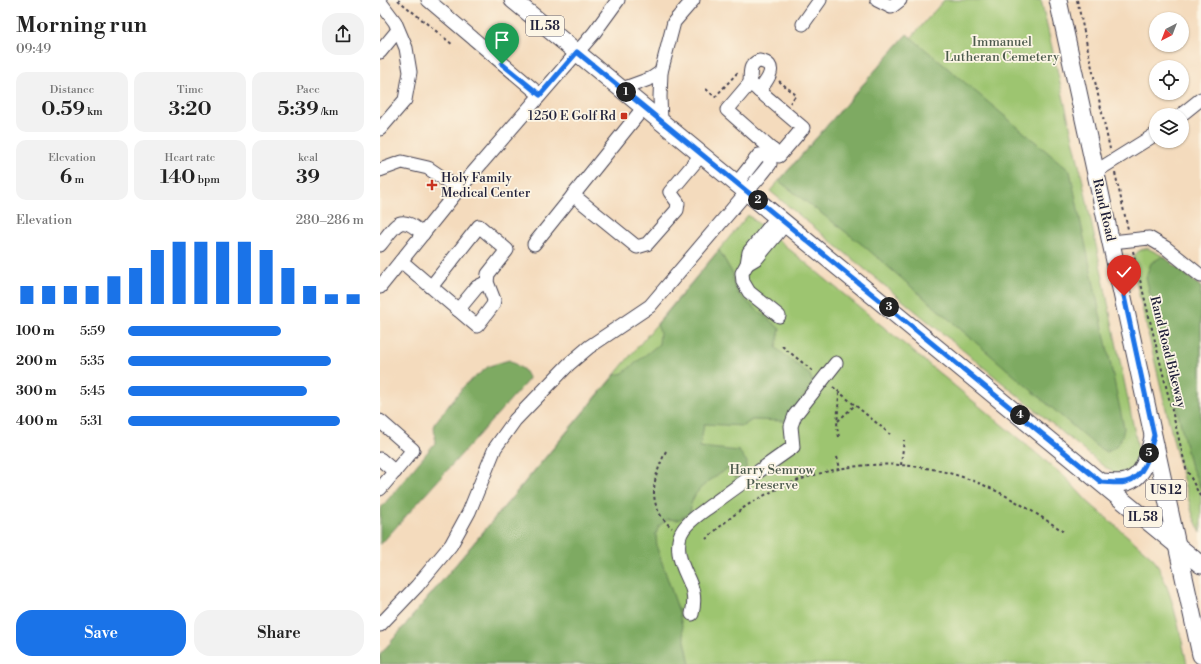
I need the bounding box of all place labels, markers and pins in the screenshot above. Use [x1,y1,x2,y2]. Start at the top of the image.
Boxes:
pin [485,23,519,64]
pin: 1 [616,82,636,102]
place label: 1250 E Golf Rd [528,108,617,124]
marker: 1250 E Golf Rd [619,111,629,121]
place label: Holy Family Medical Center [441,170,531,201]
marker: Holy Family Medical Center [426,179,438,191]
pin: 2 [748,190,768,210]
pin [1107,255,1141,296]
pin: 3 [879,297,899,317]
pin: 4 [1010,405,1030,425]
pin: 5 [1139,443,1159,463]

